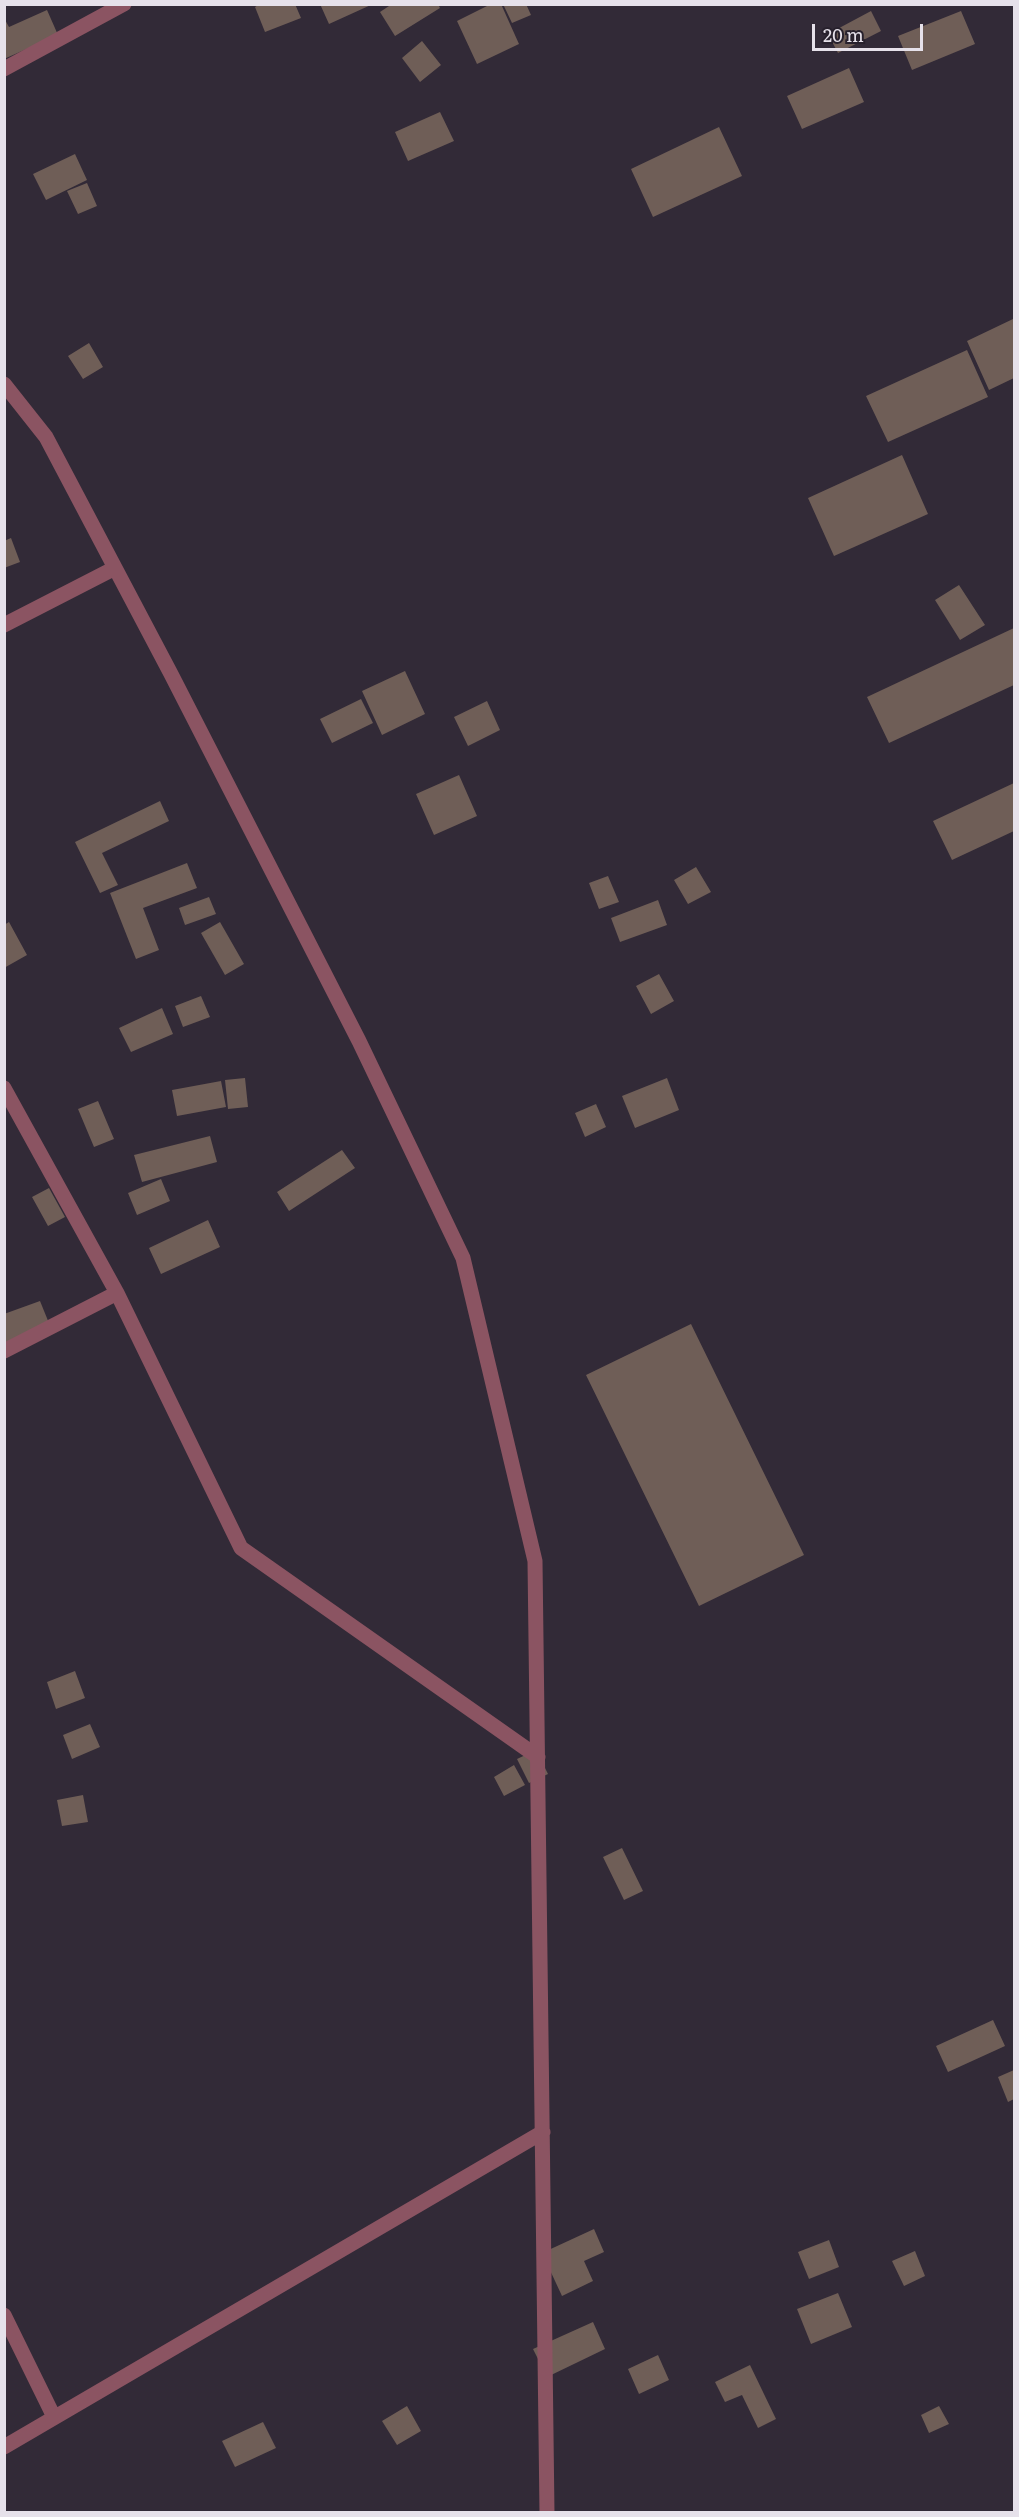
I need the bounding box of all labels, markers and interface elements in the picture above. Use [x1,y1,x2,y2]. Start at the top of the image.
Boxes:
scale bar [815,12,926,50]
text: 20 m [823,21,864,48]

